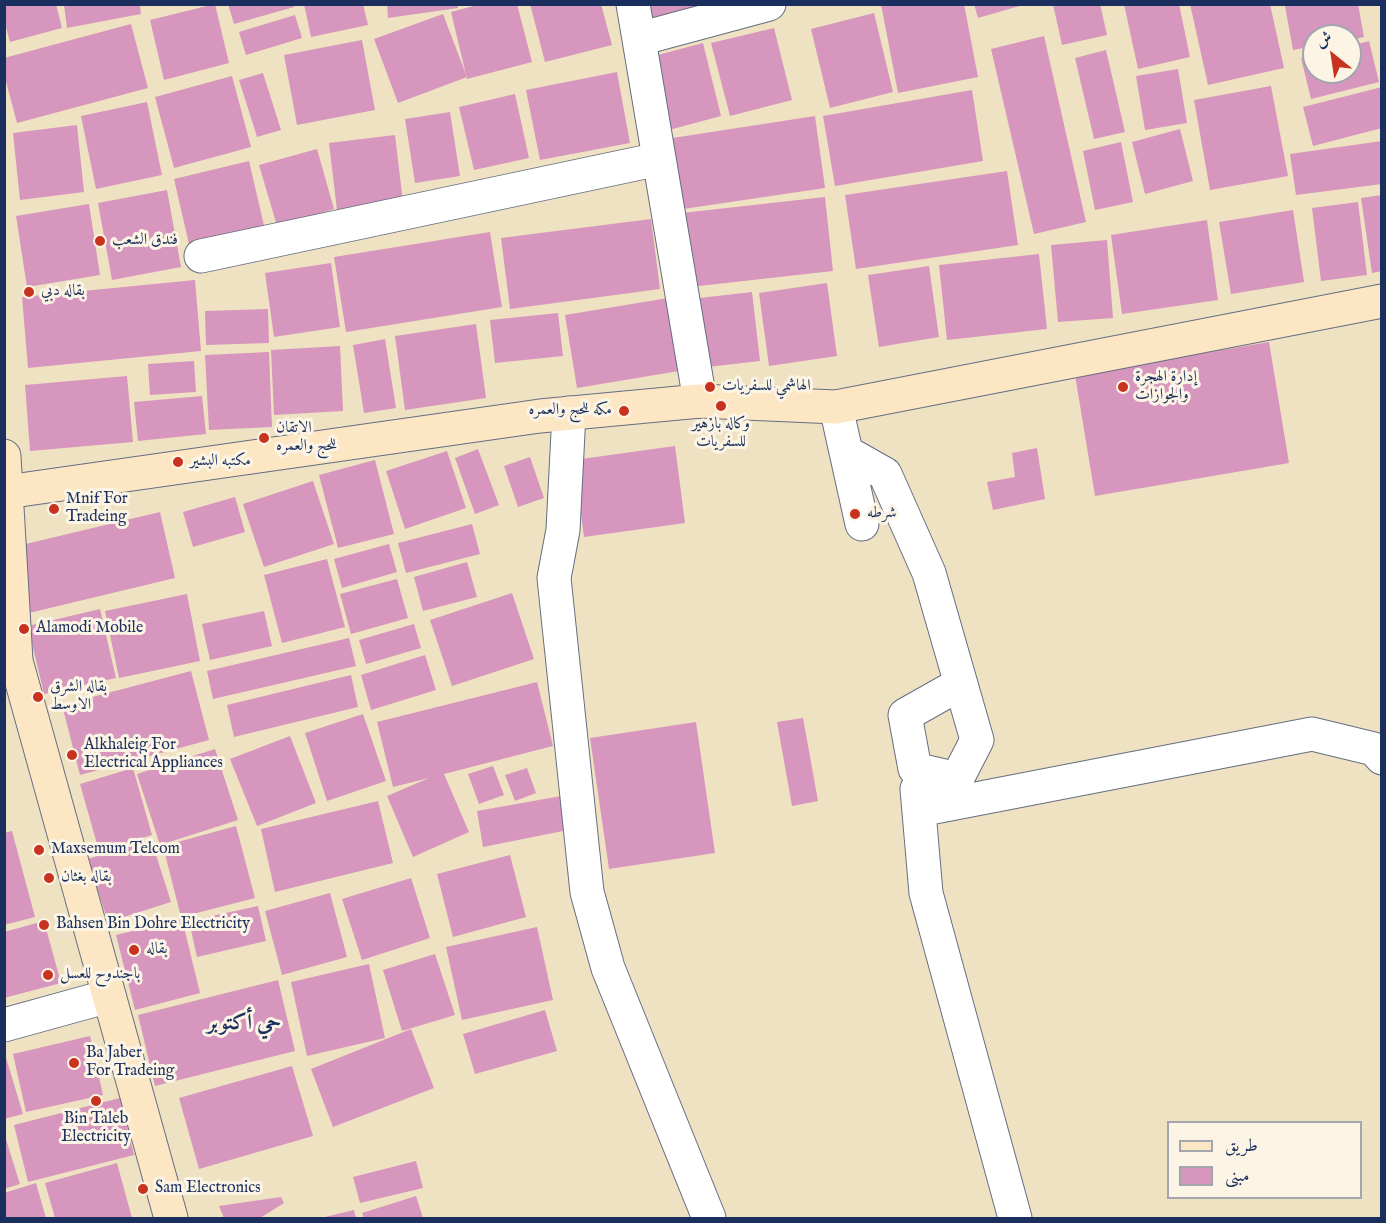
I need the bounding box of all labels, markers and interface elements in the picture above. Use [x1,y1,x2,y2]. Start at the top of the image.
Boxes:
north arrow [1302,24,1362,84]
text: ش [1312,28,1336,53]
place label: فندق الشعب [112,231,178,251]
marker: فندق الشعب [93,234,107,248]
place label: بقاله دبي [41,282,85,302]
marker: بقاله دبي [22,285,36,299]
place label: إدارة الهجرة والجوازات [1135,368,1197,406]
place label: الهاشمي للسفريات [722,377,811,397]
marker: الهاشمي للسفريات [703,380,717,394]
marker: إدارة الهجرة والجوازات [1116,380,1130,394]
marker: وكاله بازهير للسفريات [714,399,728,413]
place label: مكه للحج والعمره [528,401,612,421]
marker: مكه للحج والعمره [617,404,631,418]
place label: وكاله بازهير للسفريات [692,415,750,453]
place label: الاتقان للحج والعمره [276,419,337,457]
marker: الاتقان للحج والعمره [257,431,271,445]
place label: مكتبه البشير [190,452,251,472]
marker: مكتبه البشير [171,455,185,469]
place label: Mnif For Tradeing [66,490,128,528]
marker: Mnif For Tradeing [47,502,61,516]
place label: شرطه [867,504,896,524]
marker: شرطه [848,507,862,521]
place label: Alamodi Mobile [36,619,143,639]
marker: Alamodi Mobile [17,622,31,636]
place label: بقاله الشرق الاوسط [50,678,107,716]
marker: بقاله الشرق الاوسط [31,690,45,704]
place label: Alkhaleig For Electrical Appliances [84,736,223,774]
marker: Alkhaleig For Electrical Appliances [65,748,79,762]
place label: Maxsemum Telcom [51,840,180,860]
marker: Maxsemum Telcom [32,843,46,857]
place label: بقاله بغثان [61,868,112,888]
marker: بقاله بغثان [42,871,56,885]
place label: Bahsen Bin Dohre Electricity [56,915,250,935]
marker: Bahsen Bin Dohre Electricity [37,918,51,932]
place label: بقاله [146,940,167,960]
marker: بقاله [127,943,141,957]
place label: باجندوح للعسل [60,965,140,985]
marker: باجندوح للعسل [41,968,55,982]
district label: حي أكتوبر [207,1011,281,1037]
place label: Ba Jaber For Tradeing [86,1044,175,1082]
marker: Ba Jaber For Tradeing [67,1056,81,1070]
marker: Bin Taleb Electricity [89,1094,103,1108]
place label: Bin Taleb Electricity [61,1110,131,1148]
legend [1167,1121,1362,1199]
text: طريق [1225,1135,1258,1158]
text: مبنى [1225,1165,1250,1188]
place label: Sam Electronics [155,1179,261,1199]
marker: Sam Electronics [136,1182,150,1196]

